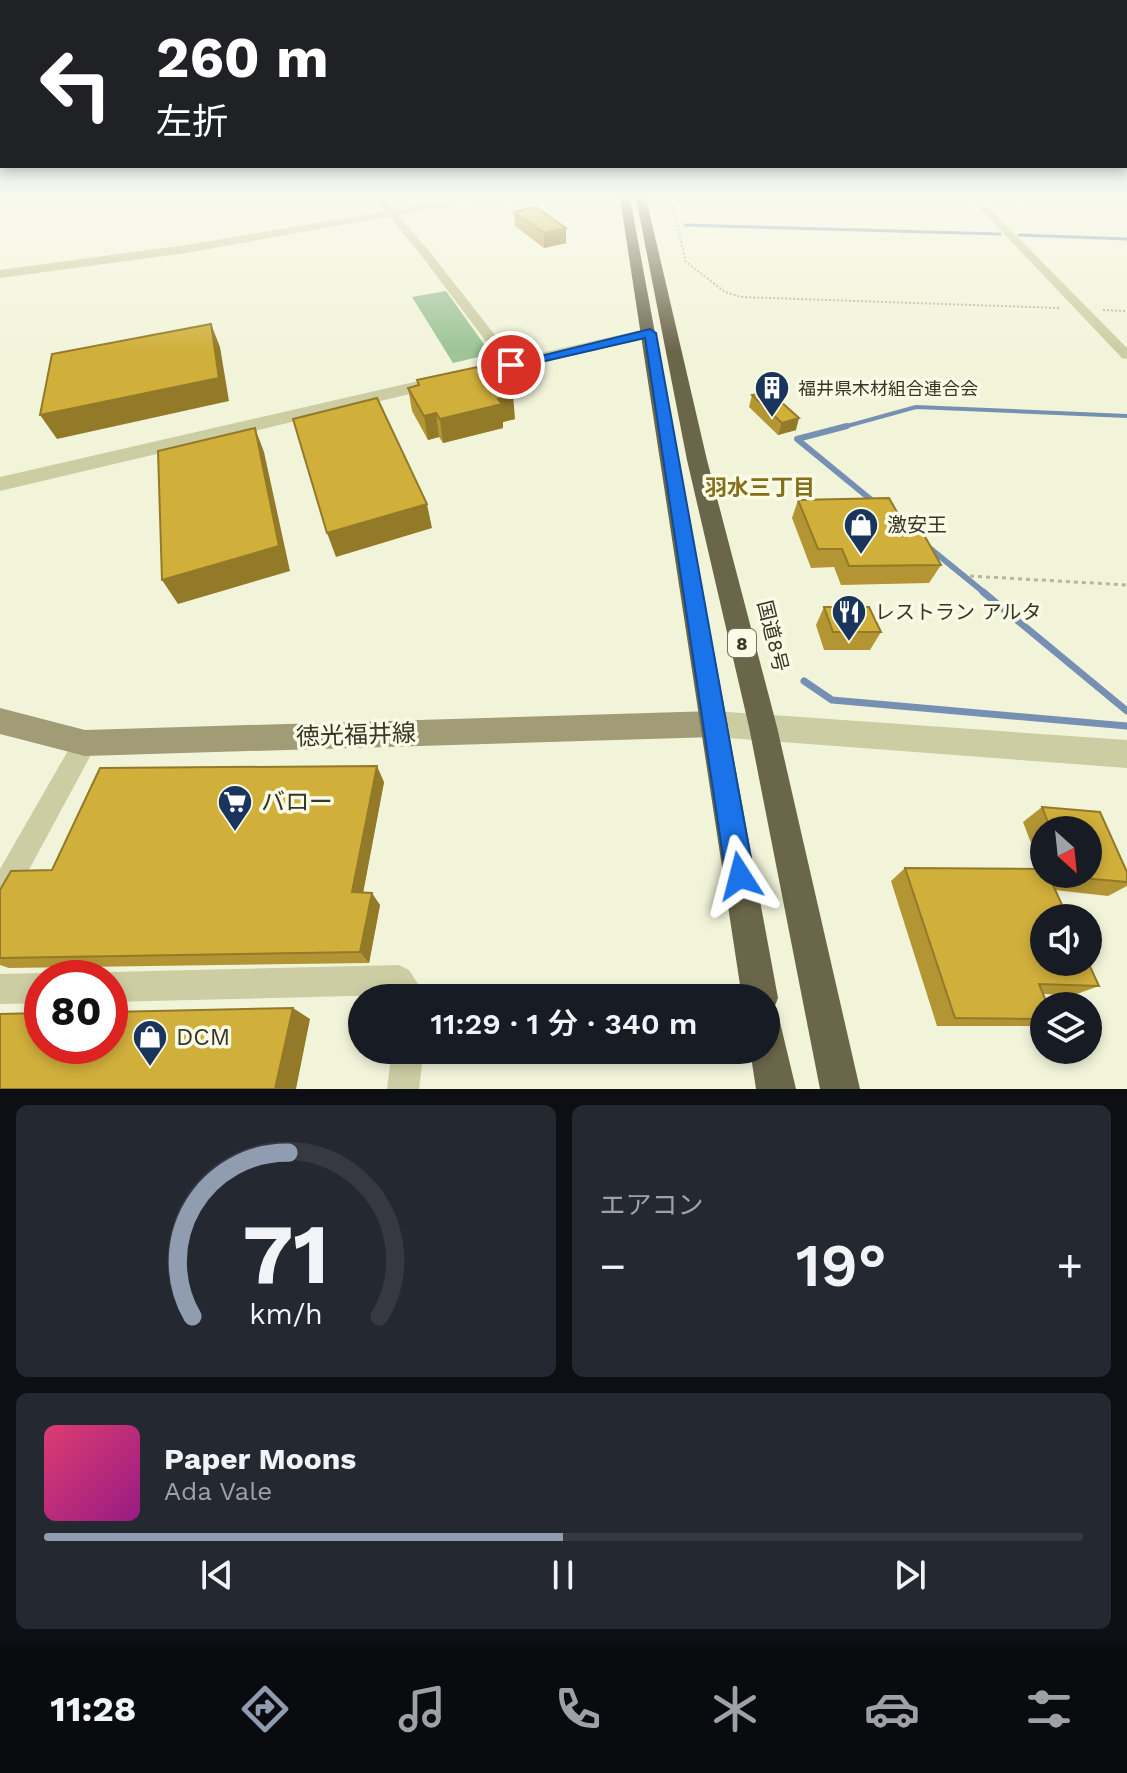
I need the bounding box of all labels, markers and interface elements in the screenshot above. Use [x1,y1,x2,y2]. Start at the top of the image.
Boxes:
text: 260 m [156,25,329,91]
icon: left [24,32,128,136]
text: 左折 [156,101,228,143]
pin [477,331,545,399]
icon: arrive [489,343,533,387]
building icon: 福井県木材組合連合会 [753,369,791,419]
place label: 福井県木材組合連合会 [798,378,978,399]
district label: 羽水三丁目 [705,475,815,500]
shop icon: 激安王 [842,506,880,556]
place label: 激安王 [887,513,947,537]
restaurant icon: レストラン アルタ [830,593,868,643]
street label: 国道8号 [753,598,793,674]
place label: レストラン アルタ [875,600,1042,624]
road number: 8 [728,629,756,657]
street label: 徳光福井線 [296,719,416,751]
supermarket icon: バロー [216,783,254,833]
place label: バロー [261,788,333,816]
north arrow [1030,816,1102,888]
map controls [1030,816,1102,1064]
position arrow [698,834,782,918]
button: sound [1030,904,1102,976]
speed limit sign: 80 [24,960,128,1064]
button: layers [1030,992,1102,1064]
text: 11:29 · 1 分 · 340 m [431,1006,697,1041]
shop icon: DCM [131,1018,169,1068]
place label: DCM [176,1023,230,1051]
text: エアコン [600,1190,704,1220]
text: 71 [243,1206,329,1303]
text: 19° [796,1230,887,1301]
text: − [600,1240,626,1292]
text: + [1056,1240,1083,1292]
text: km/h [249,1297,323,1331]
text: Paper Moons [164,1441,356,1476]
text: Ada Vale [164,1476,272,1506]
icon: previous [195,1553,239,1597]
icon: pause [541,1553,585,1597]
icon: next [888,1553,932,1597]
icon: directions [237,1681,293,1737]
icon: music [394,1681,450,1737]
icon: phone [550,1681,606,1737]
icon: climate [707,1681,763,1737]
icon: car [864,1681,920,1737]
icon: filters [1021,1681,1077,1737]
text: 11:28 [50,1688,136,1730]

